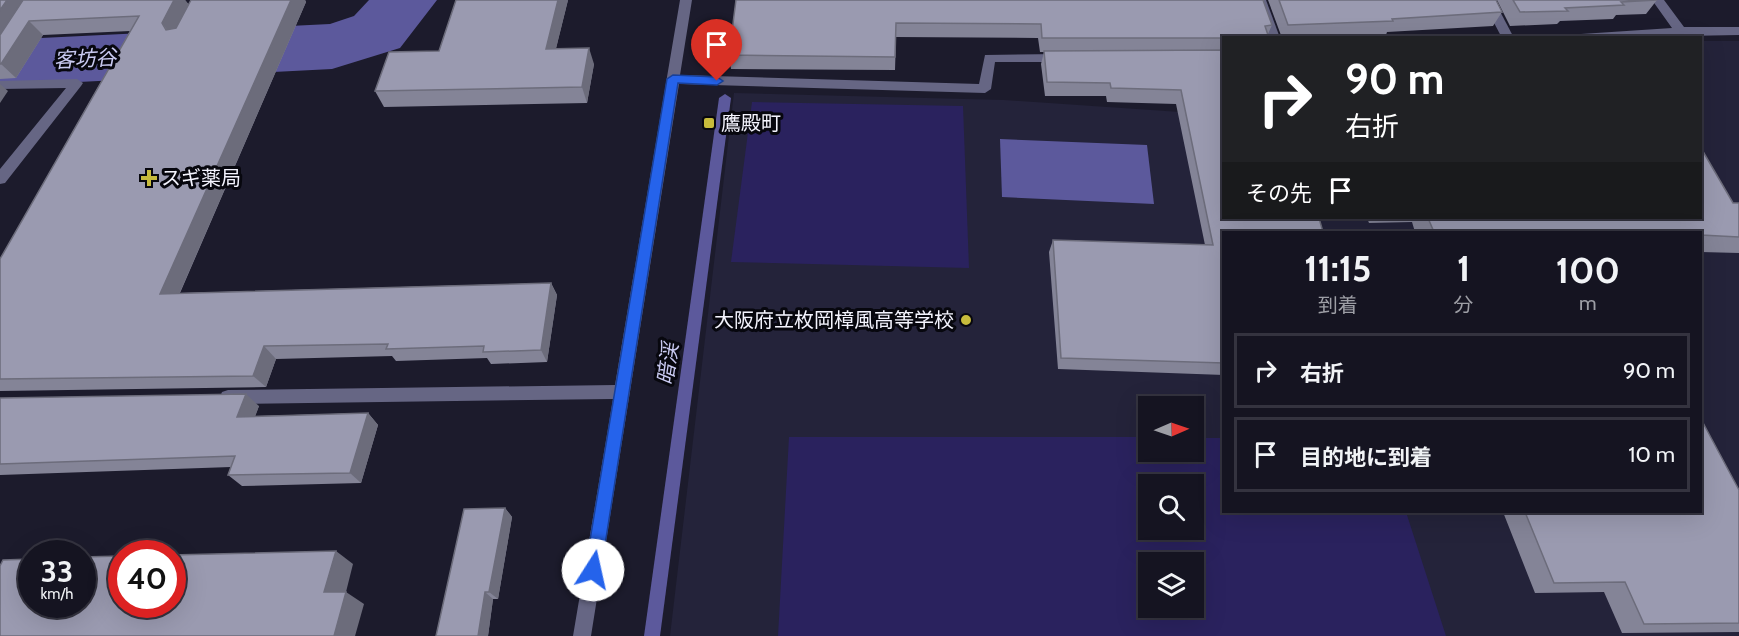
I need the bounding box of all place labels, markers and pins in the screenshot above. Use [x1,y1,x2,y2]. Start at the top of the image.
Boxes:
pin [691,19,742,81]
place label: 鷹殿町 [721,111,781,135]
marker: 鷹殿町 [702,116,716,130]
place label: スギ薬局 [161,166,241,190]
marker: スギ薬局 [142,171,156,185]
place label: 大阪府立枚岡樟風高等学校 [714,308,954,332]
marker: 大阪府立枚岡樟風高等学校 [959,313,973,327]

